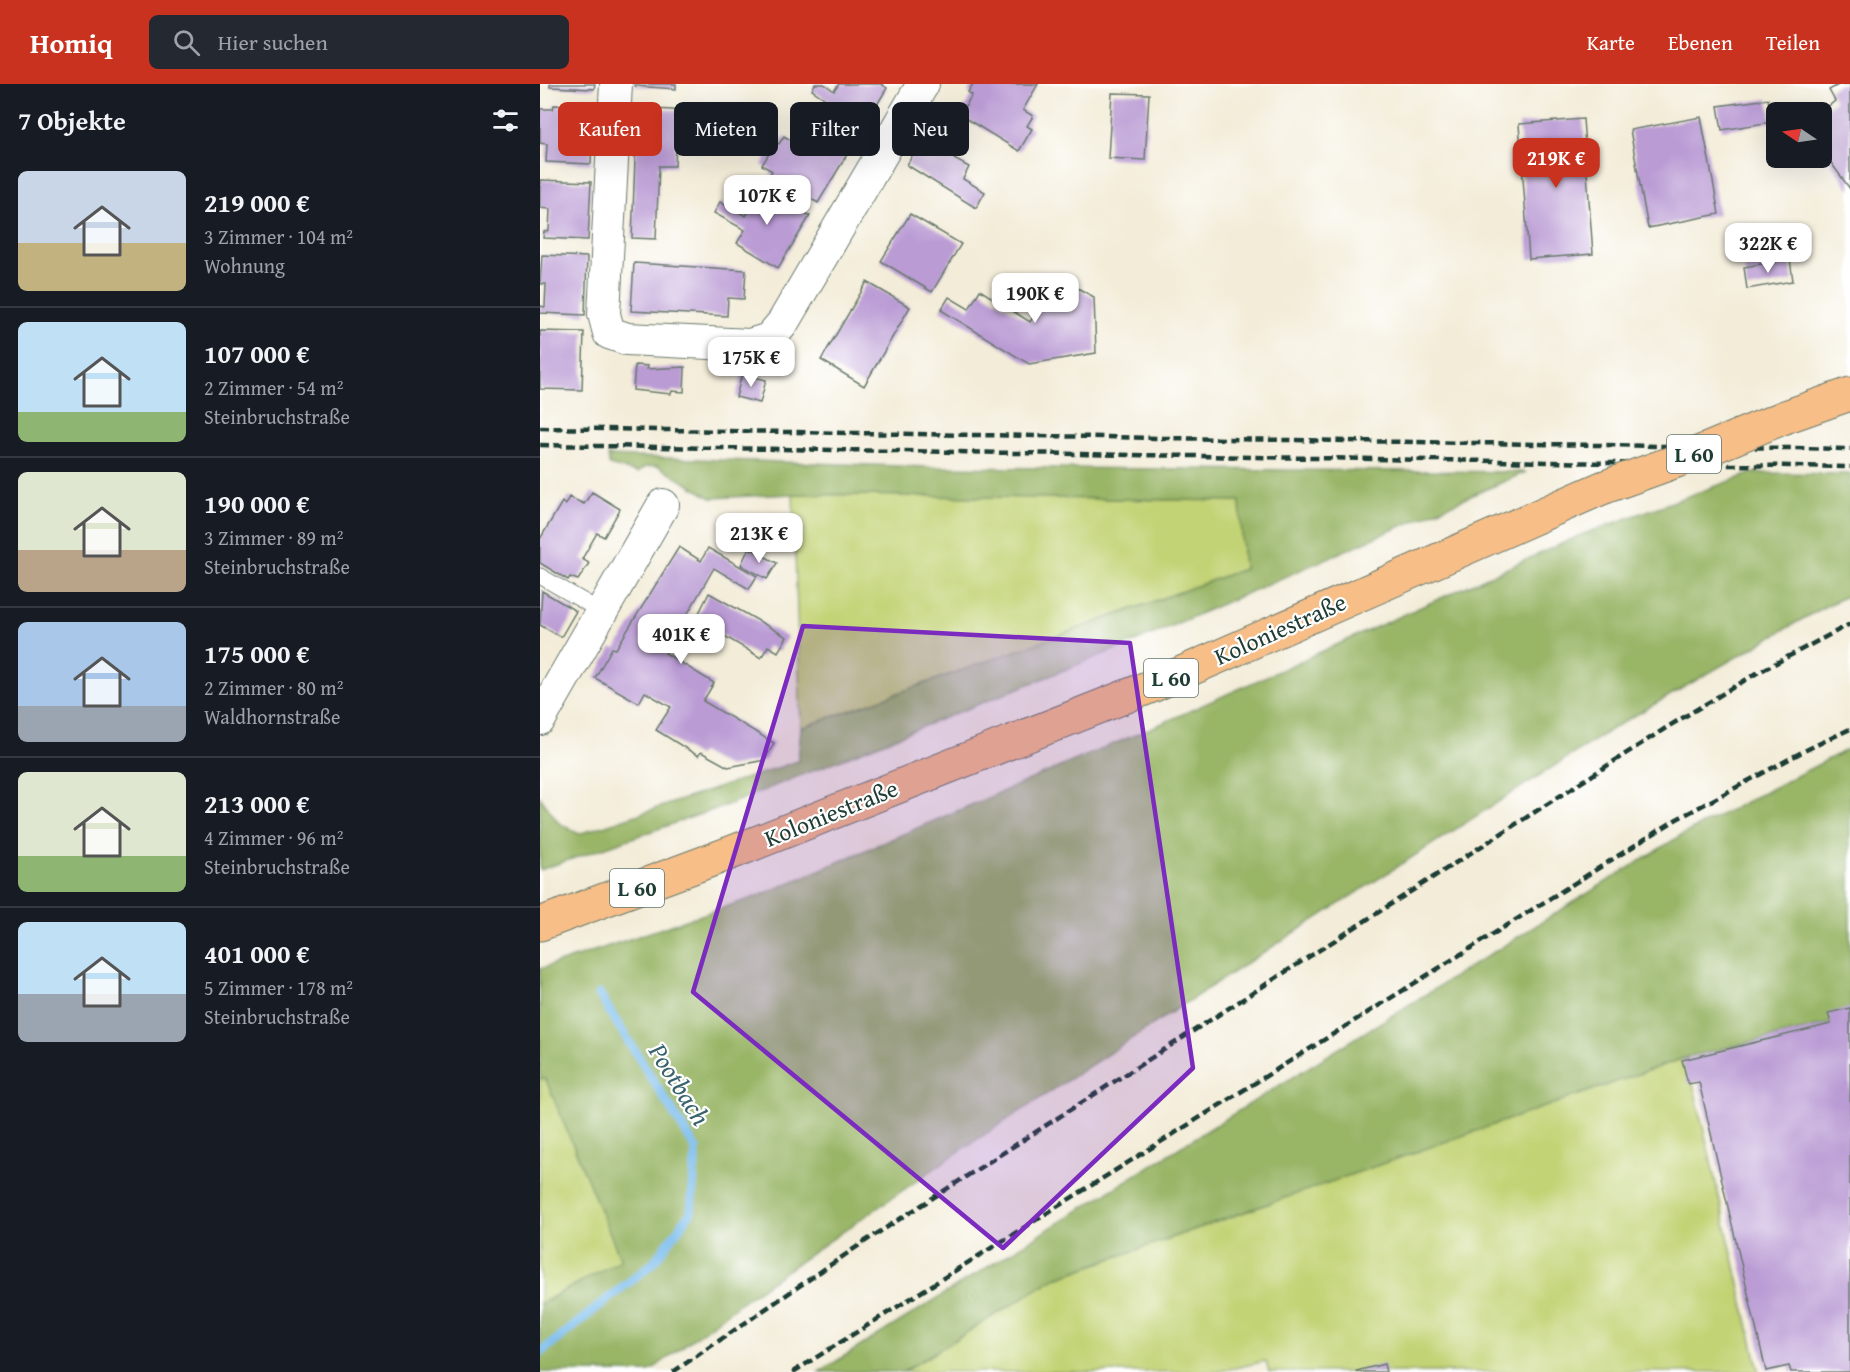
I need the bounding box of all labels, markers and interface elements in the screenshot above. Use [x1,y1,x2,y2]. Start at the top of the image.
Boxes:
search box [149,15,569,69]
text: Homiq [30,22,113,63]
icon: search [170,26,203,59]
text: Hier suchen [218,26,328,58]
text: Karte [1587,27,1635,58]
text: Ebenen [1668,27,1733,58]
text: Teilen [1766,27,1820,58]
text: 7 Objekte [18,101,126,140]
chip: Kaufen [558,102,662,156]
chip: Mieten [674,102,778,156]
chip: Filter [790,102,880,156]
chip: Neu [892,102,969,156]
north arrow [1766,102,1832,168]
map controls [1766,102,1832,168]
icon: filters [489,104,522,137]
pin: 219K € [1507,138,1605,189]
text: 219K € [1527,143,1585,172]
pin: 107K € [718,175,816,226]
text: 107K € [738,180,796,209]
text: 219 000 € [204,183,310,222]
icon: home [66,195,138,267]
text: 3 Zimmer · 104 m² [204,222,353,251]
pin: 322K € [1719,223,1817,274]
text: 322K € [1739,228,1797,257]
text: Wohnung [204,251,285,280]
pin: 190K € [986,273,1084,324]
text: 190K € [1006,278,1064,307]
text: 107 000 € [204,334,310,373]
pin: 175K € [702,337,800,388]
text: 175K € [722,342,780,371]
icon: home [66,346,138,418]
text: 2 Zimmer · 54 m² [204,373,343,402]
text: Steinbruchstraße [204,402,350,431]
road number: L 60 [1667,435,1721,473]
text: 190 000 € [204,484,310,523]
icon: home [66,496,138,568]
pin: 213K € [710,513,808,564]
text: 213K € [730,518,788,547]
text: 3 Zimmer · 89 m² [204,523,343,552]
text: Steinbruchstraße [204,552,350,581]
street label: Koloniestraße [1208,584,1352,674]
pin: 401K € [632,614,730,665]
text: 401K € [652,619,710,648]
text: 175 000 € [204,634,310,673]
icon: home [66,646,138,718]
road number: L 60 [1144,659,1198,697]
text: 2 Zimmer · 80 m² [204,673,343,702]
text: Waldhornstraße [204,702,340,731]
street label: Koloniestraße [759,770,903,856]
text: 213 000 € [204,784,310,823]
icon: home [66,796,138,868]
text: 4 Zimmer · 96 m² [204,823,343,852]
text: Steinbruchstraße [204,852,350,881]
road number: L 60 [610,869,664,907]
text: 401 000 € [204,934,310,973]
icon: home [66,946,138,1018]
text: 5 Zimmer · 178 m² [204,973,353,1002]
text: Steinbruchstraße [204,1002,350,1031]
water label: Pootbach [639,1034,721,1133]

